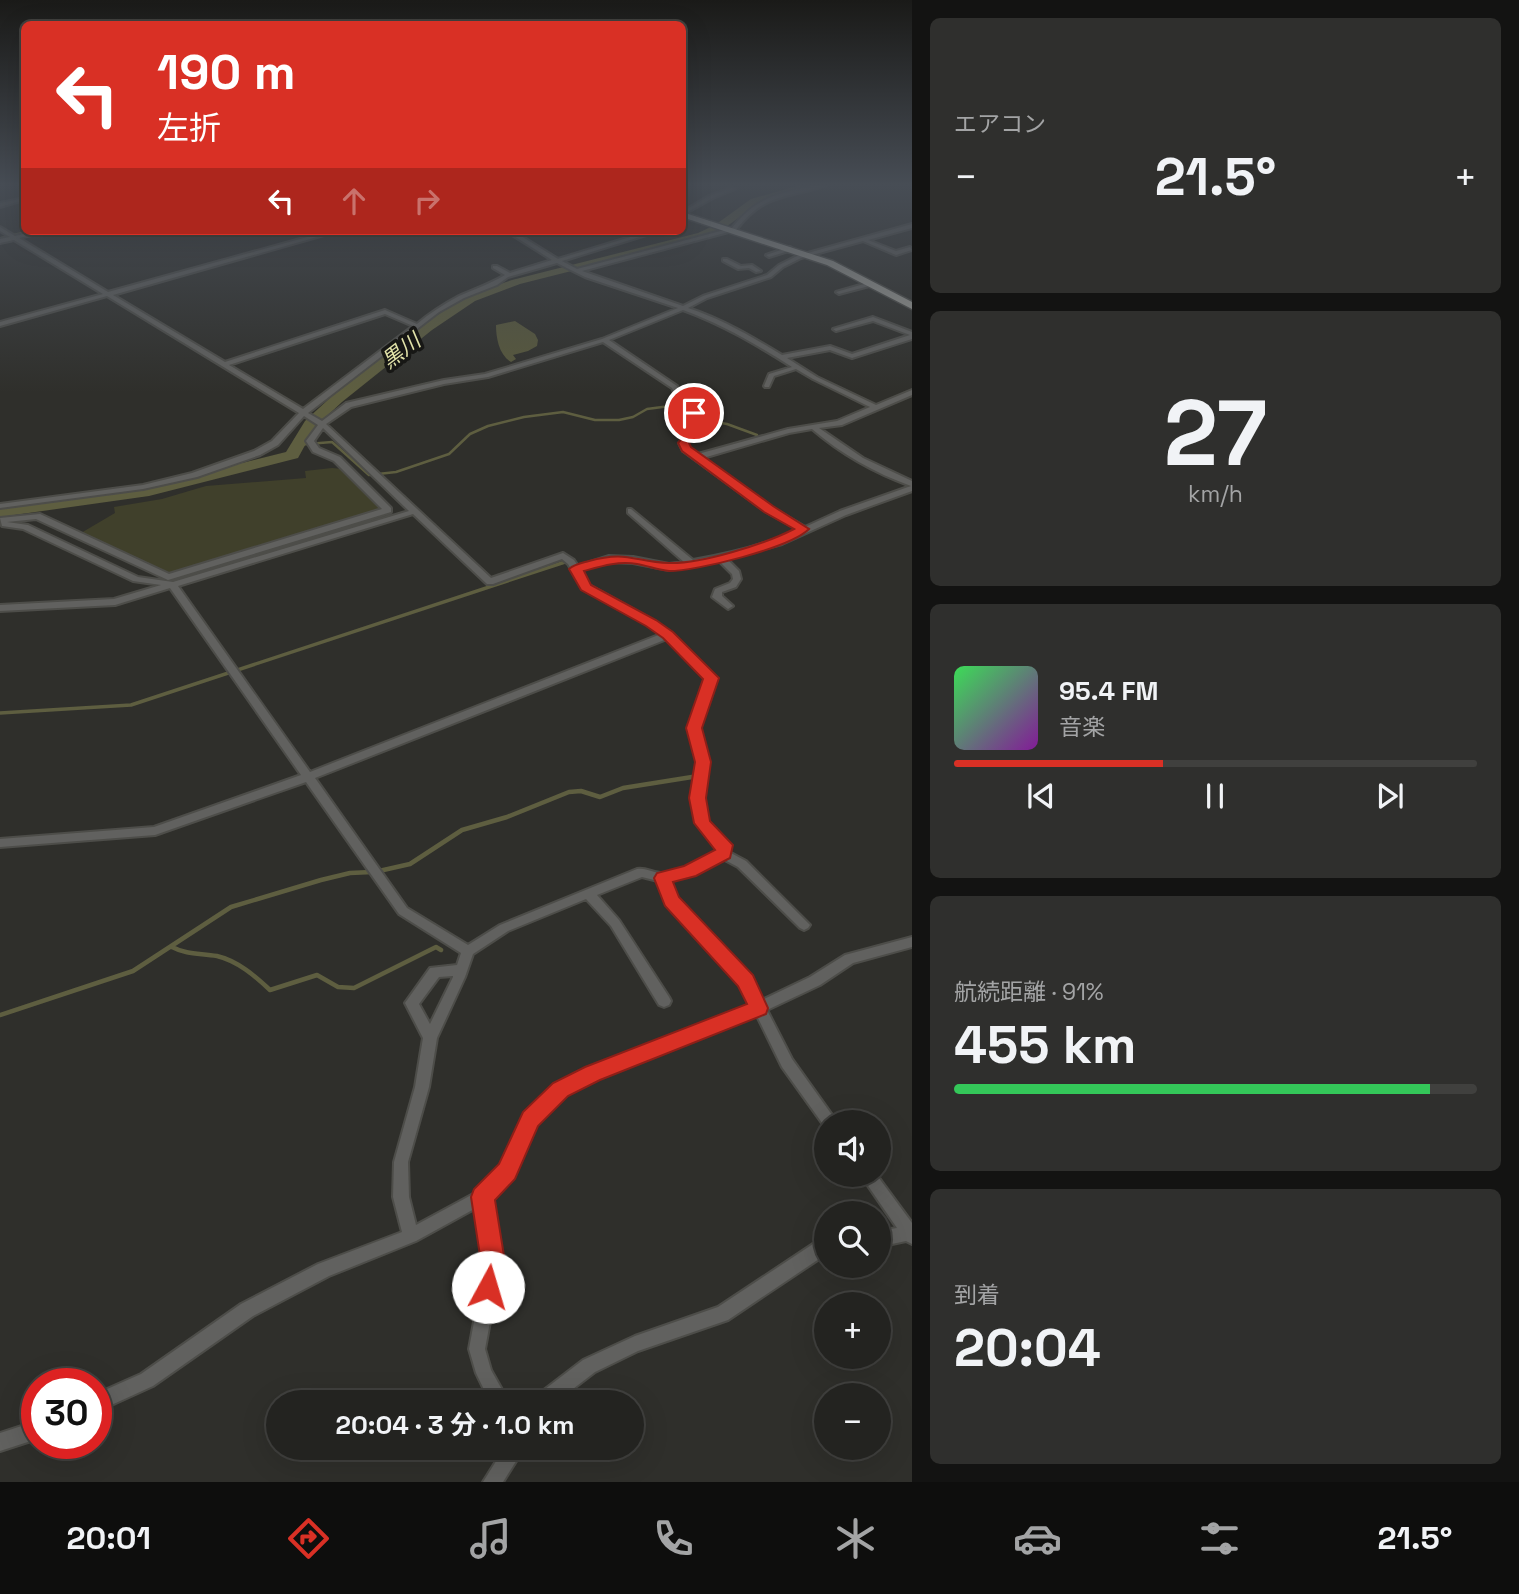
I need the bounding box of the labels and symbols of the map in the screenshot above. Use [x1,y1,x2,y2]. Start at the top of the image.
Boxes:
water label: 黒川 [376,326,427,374]
pin [664,383,724,443]
position arrow [451,1250,525,1324]
speed limit sign: 30 [21,1368,112,1459]

